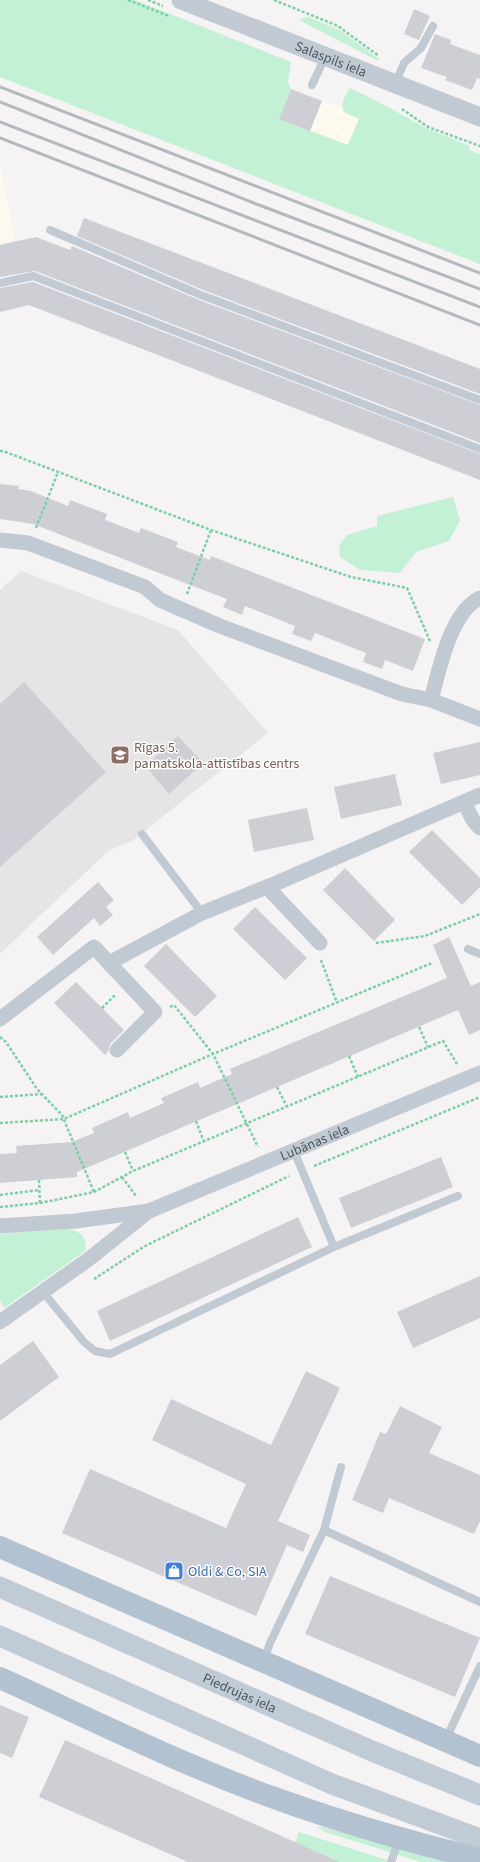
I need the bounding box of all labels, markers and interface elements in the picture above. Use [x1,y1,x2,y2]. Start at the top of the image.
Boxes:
street label: Salaspils iela [292,37,369,83]
place label: Rīgas 5. pamatskola-attīstības centrs [134,738,300,774]
school or university icon: Rīgas 5. pamatskola-attīstības centrs [109,744,131,766]
street label: Lubānas iela [277,1120,352,1166]
shop icon: Oldi & Co, SIA [163,1560,185,1582]
place label: Oldi & Co, SIA [188,1562,267,1582]
street label: Piedrujas iela [199,1669,279,1719]

